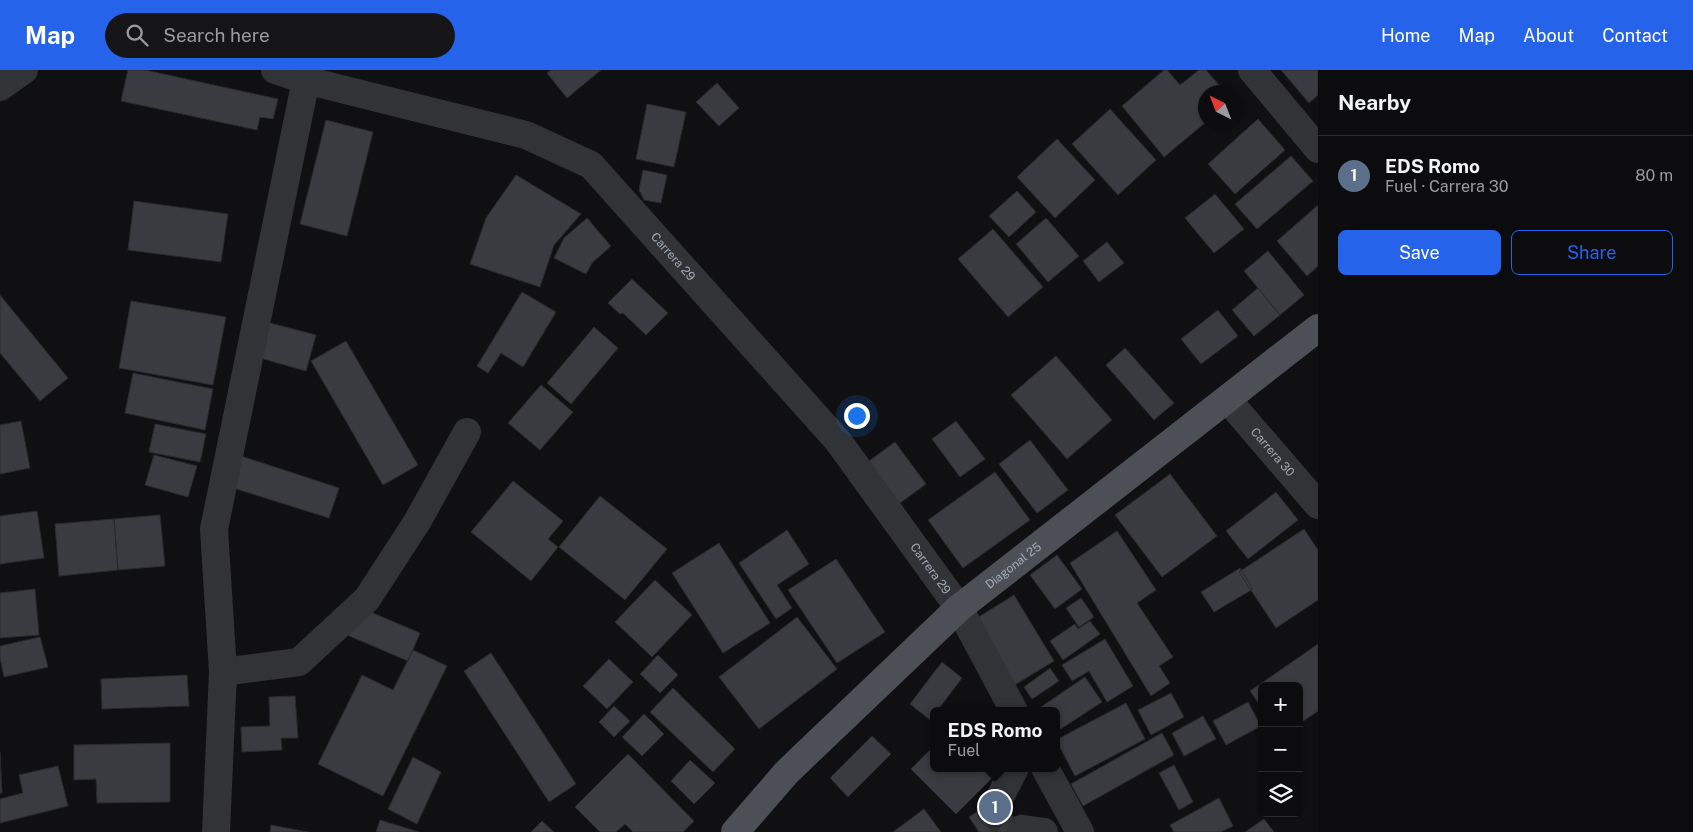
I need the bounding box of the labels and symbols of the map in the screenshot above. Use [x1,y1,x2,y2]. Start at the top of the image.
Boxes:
north arrow [1198,85,1243,130]
street label: Carrera 29 [648,230,698,284]
your location [844,403,870,429]
street label: Carrera 30 [1248,425,1297,479]
street label: Diagonal 25 [983,539,1044,592]
street label: Carrera 29 [907,540,954,597]
pin: 1 [979,788,1011,826]

